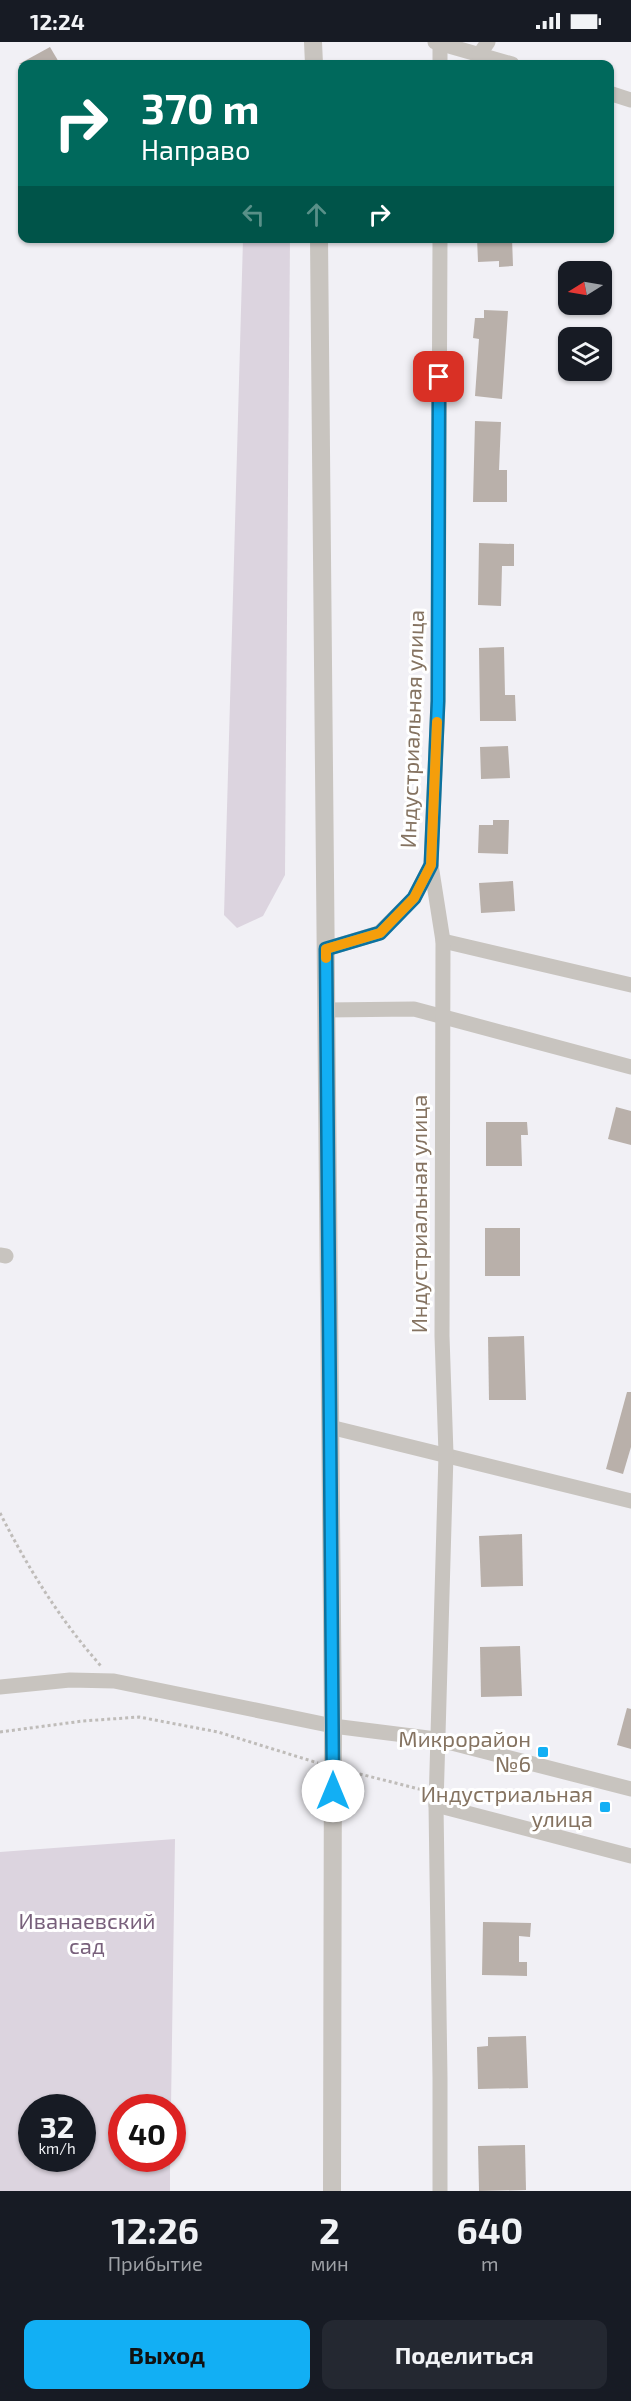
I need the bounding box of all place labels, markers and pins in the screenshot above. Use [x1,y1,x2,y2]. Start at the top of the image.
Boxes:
pin [413,351,464,402]
place label: Микрорайон №6 [398,1725,531,1776]
marker: Микрорайон №6 [536,1745,550,1759]
place label: Индустриальная улица [421,1780,593,1832]
marker: Индустриальная улица [598,1800,612,1814]

